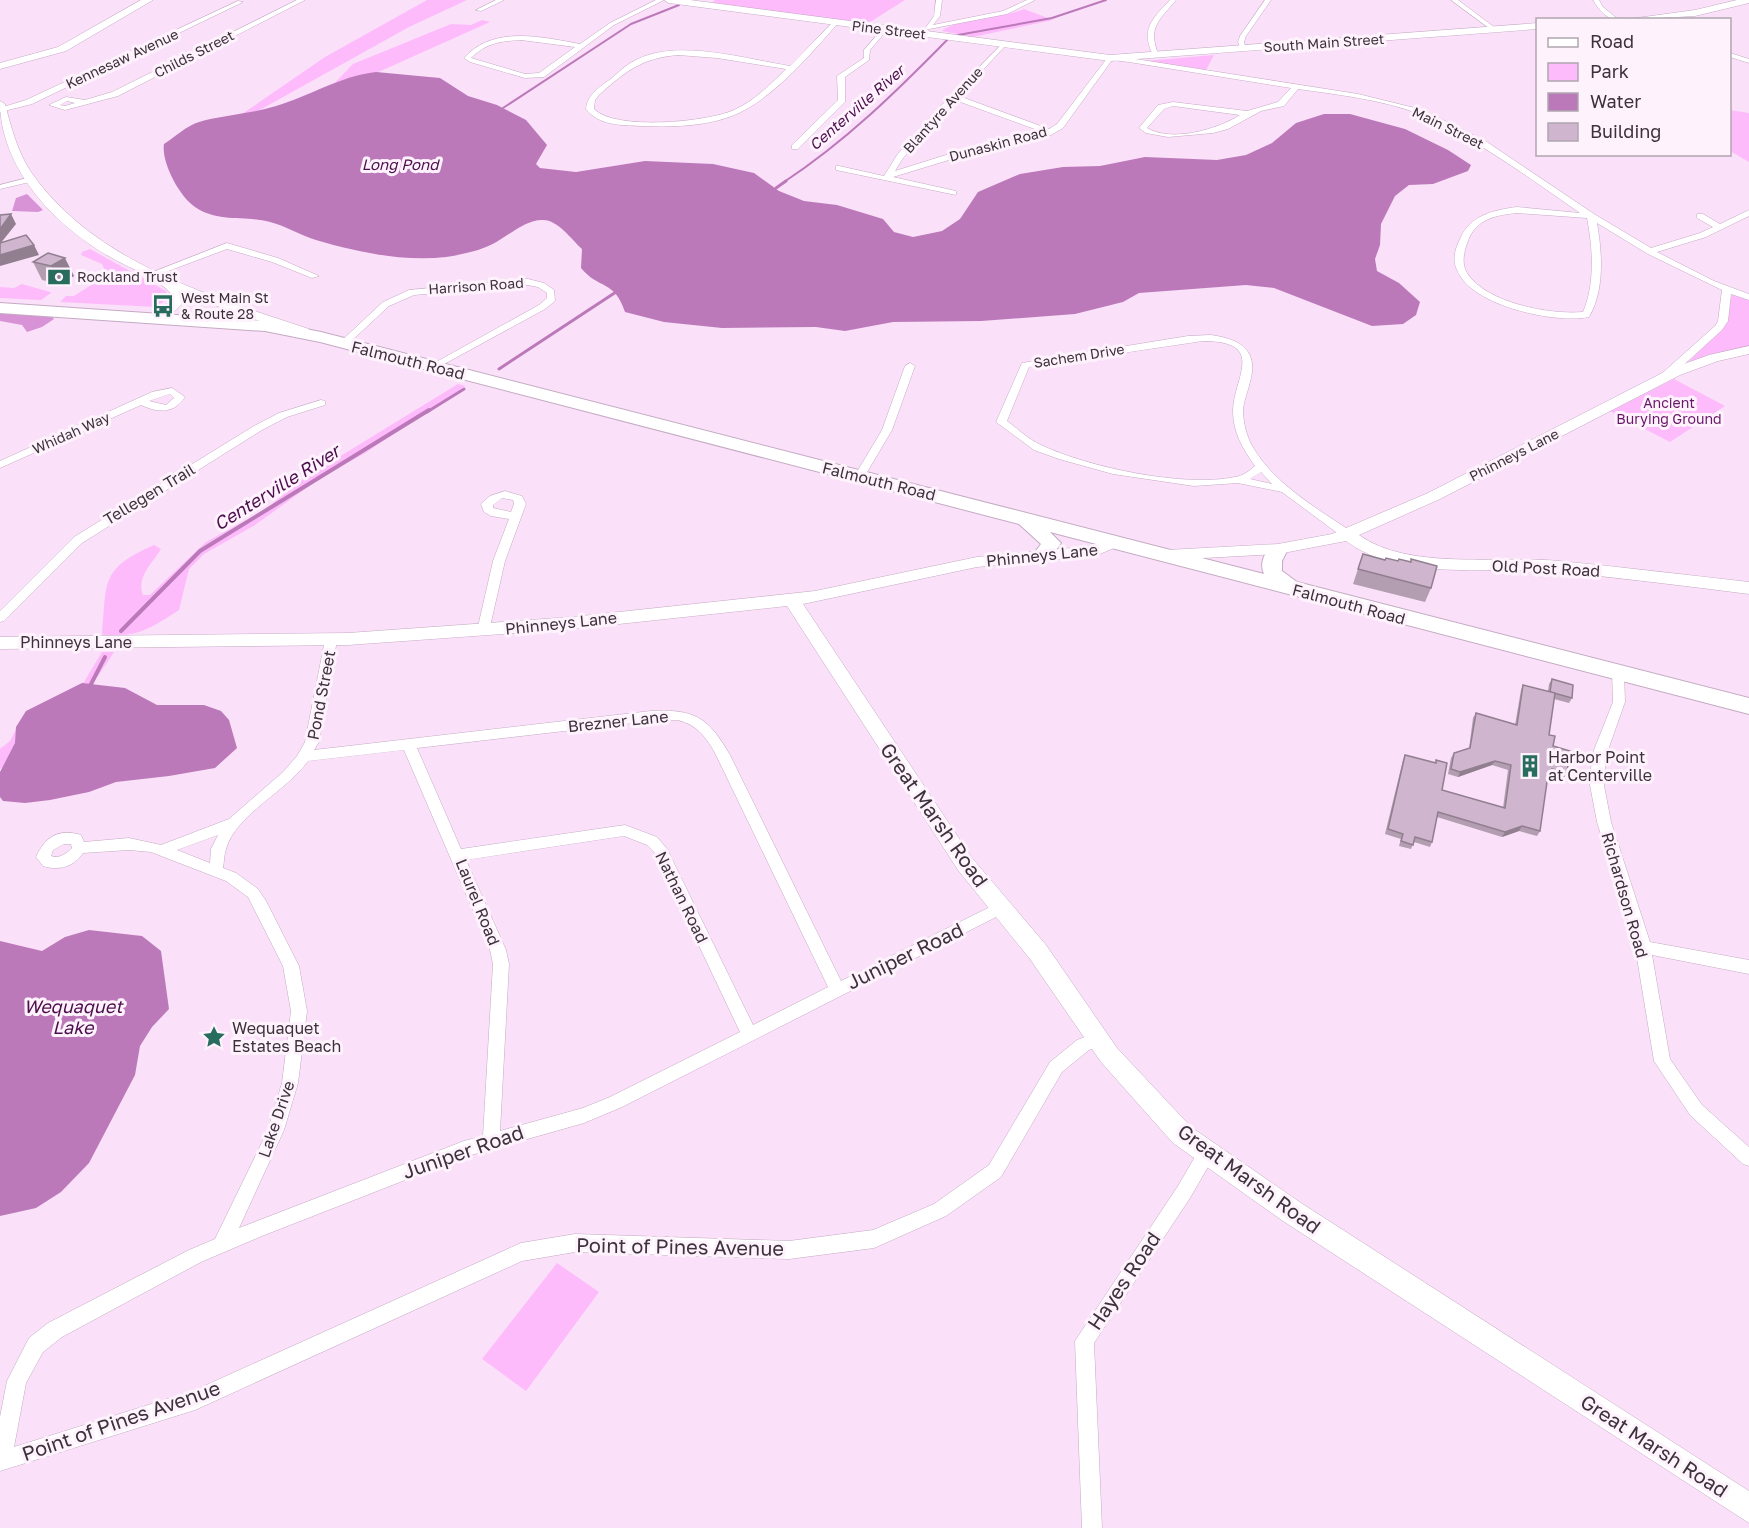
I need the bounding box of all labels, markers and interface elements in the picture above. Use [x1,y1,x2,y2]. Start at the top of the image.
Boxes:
street label: Pine Street [851,17,927,42]
legend [1536,18,1731,156]
street label: Kennesaw Avenue [63,25,181,92]
street label: Childs Street [151,26,236,81]
street label: South Main Street [1263,30,1385,55]
text: Road [1590,30,1634,52]
water label: Centerville River [805,60,909,153]
text: Park [1590,60,1629,82]
street label: Blantyre Avenue [899,63,986,156]
text: Water [1590,90,1641,112]
street label: Main Street [1410,103,1487,152]
text: Building [1590,120,1661,142]
street label: Dunaskin Road [947,122,1049,165]
water label: Long Pond [362,155,440,174]
bank icon: Rockland Trust [46,264,72,290]
place label: Rockland Trust [77,268,178,285]
street label: Harrison Road [428,274,524,297]
place label: West Main St & Route 28 [181,289,269,322]
bus stop icon: West Main St & Route 28 [150,293,176,319]
street label: Falmouth Road [349,336,467,384]
street label: Sachem Drive [1032,340,1126,371]
park label: Ancient Burying Ground [1616,394,1722,427]
street label: Whidah Way [30,408,112,457]
street label: Phinneys Lane [1466,425,1561,484]
water label: Centerville River [209,438,346,535]
street label: Falmouth Road [820,457,938,505]
street label: Tellegen Trail [100,459,198,529]
street label: Phinneys Lane [985,539,1099,571]
street label: Old Post Road [1491,555,1601,581]
street label: Falmouth Road [1290,579,1408,629]
street label: Phinneys Lane [504,607,618,639]
street label: Phinneys Lane [20,632,132,652]
street label: Pond Street [303,648,339,742]
street label: Brezner Lane [567,706,669,736]
street label: Great Marsh Road [876,738,994,891]
place label: Harbor Point at Centerville [1548,747,1652,785]
building icon: Harbor Point at Centerville [1517,753,1543,779]
street label: Richardson Road [1597,830,1653,960]
street label: Nathan Road [651,848,713,946]
street label: Laurel Road [452,856,504,948]
street label: Juniper Road [842,917,967,994]
water label: Wequaquet Lake [24,995,124,1038]
place label: Wequaquet Estates Beach [232,1018,341,1056]
place icon: Wequaquet Estates Beach [201,1024,227,1050]
street label: Lake Drive [254,1078,298,1160]
street label: Great Marsh Road [1174,1118,1326,1238]
street label: Juniper Road [399,1119,526,1183]
street label: Hayes Road [1082,1227,1165,1334]
street label: Point of Pines Avenue [576,1232,784,1260]
street label: Point of Pines Avenue [18,1375,223,1465]
street label: Great Marsh Road [1576,1389,1733,1502]

